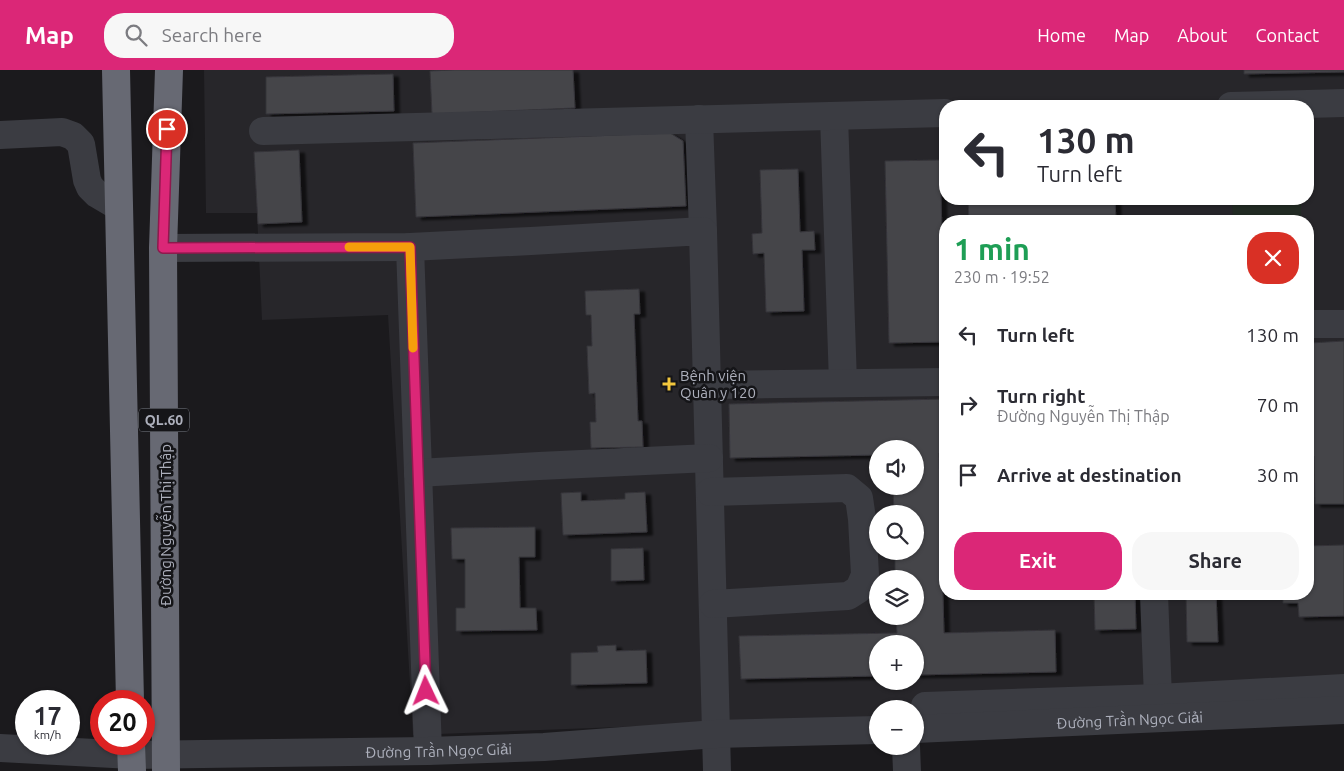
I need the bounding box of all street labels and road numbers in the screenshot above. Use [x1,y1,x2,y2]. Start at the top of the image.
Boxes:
road number: QL.60 [139,408,189,432]
street label: Đường Nguyễn Thị Thập [155,444,174,606]
street label: Đường Trần Ngọc Giải [1056,708,1203,731]
street label: Đường Trần Ngọc Giải [365,740,512,760]

